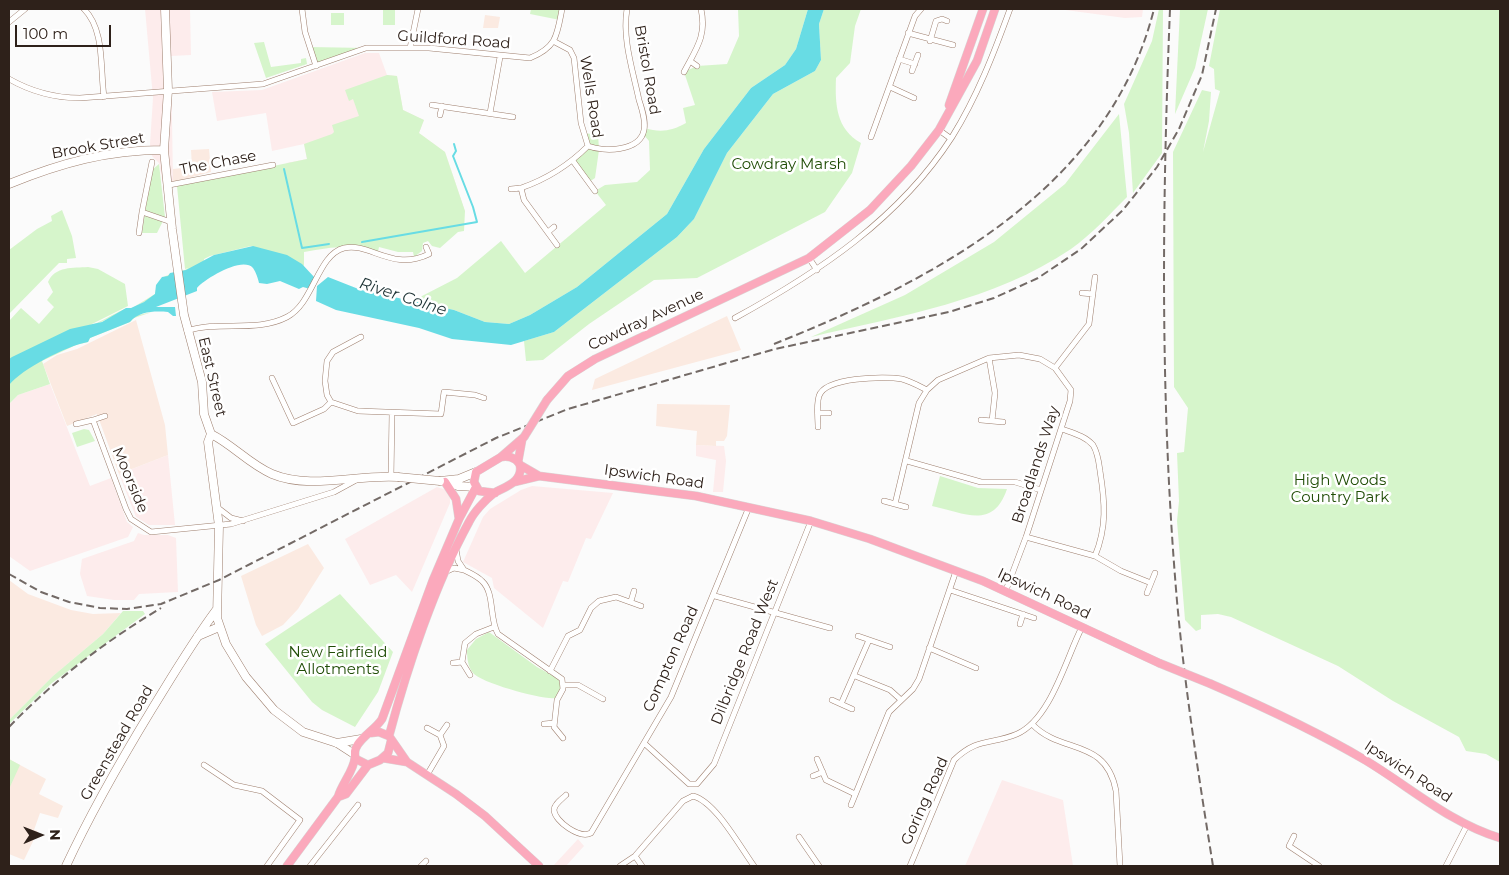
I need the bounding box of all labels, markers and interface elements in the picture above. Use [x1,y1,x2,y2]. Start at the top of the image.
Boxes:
scale bar [18,15,114,47]
text: 100 m [23,24,68,43]
street label: Bristol Road [630,24,664,116]
street label: Guildford Road [397,27,511,53]
street label: Wells Road [576,54,606,140]
street label: Brook Street [50,129,146,163]
street label: The Chase [178,147,258,179]
park label: Cowdray Marsh [731,156,847,174]
water label: River Colne [357,274,449,320]
street label: Cowdray Avenue [585,285,707,355]
street label: East Street [194,335,230,419]
street label: Broadlands Way [1009,404,1063,526]
street label: Moorside [108,444,152,516]
street label: Ipswich Road [603,461,705,493]
park label: High Woods Country Park [1291,472,1389,507]
street label: Ipswich Road [995,565,1093,623]
street label: Dilbridge Road West [708,577,782,727]
street label: Compton Road [640,603,702,715]
park label: New Fairfield Allotments [289,644,387,679]
street label: Greenstead Road [77,682,157,804]
street label: Ipswich Road [1361,737,1455,807]
street label: Goring Road [898,754,952,848]
north arrow [15,810,65,860]
text: N [46,829,64,841]

